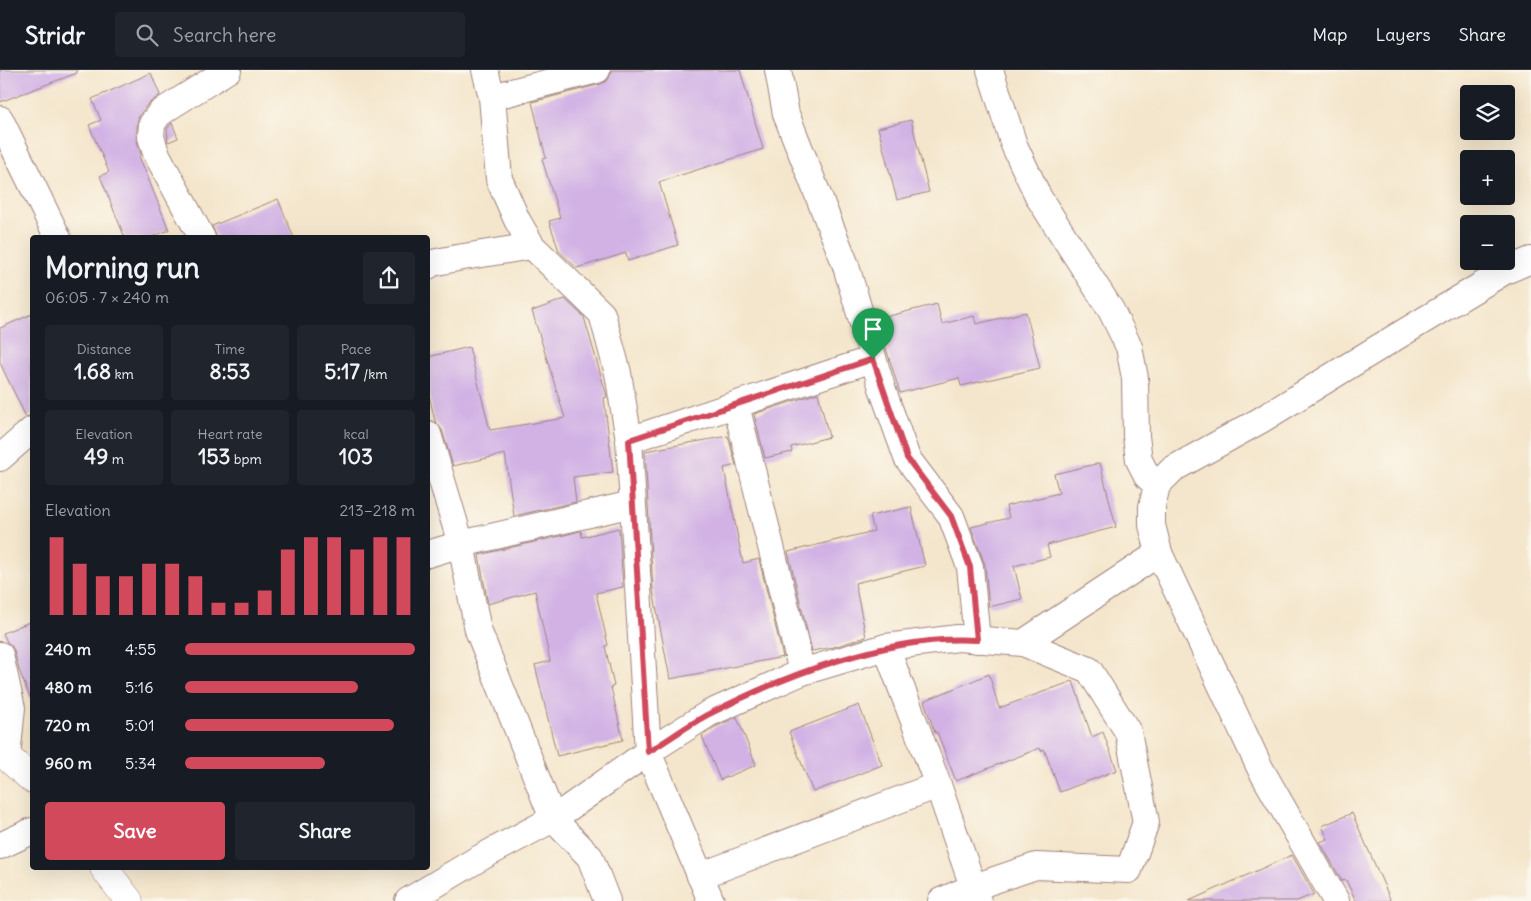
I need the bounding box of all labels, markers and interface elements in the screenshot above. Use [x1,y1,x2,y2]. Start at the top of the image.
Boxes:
search box [115,12,465,57]
text: Stridr [25,20,85,50]
icon: search [133,21,161,49]
text: Search here [173,23,276,47]
text: Map [1312,23,1347,46]
text: Layers [1375,23,1431,46]
text: Share [1459,23,1506,46]
map controls [1460,85,1515,270]
button: layers [1460,85,1515,140]
button: + [1460,150,1515,205]
button: − [1460,215,1515,270]
text: Morning run [45,250,200,286]
button: share [363,252,415,304]
text: 06:05 · 7 × 240 m [45,287,169,307]
pin [852,308,894,359]
icon: arrive [859,315,887,343]
text: Distance [77,340,131,358]
text: Time [215,340,245,358]
text: Pace [341,340,371,358]
text: 1.68 [74,358,111,385]
text: 8:53 [210,358,250,385]
text: 5:17 [324,358,360,385]
text: km [111,365,134,383]
text: /km [360,365,388,383]
text: Elevation [75,425,133,443]
text: Heart rate [198,425,262,443]
text: kcal [343,425,369,443]
text: 49 [84,443,108,470]
text: 153 [198,443,231,470]
text: 103 [339,443,373,470]
text: m [108,450,124,468]
text: bpm [231,450,262,468]
text: Elevation [45,500,111,520]
text: 213–218 m [340,500,415,520]
text: 240 m [45,639,91,659]
text: 4:55 [125,639,156,659]
text: 480 m [45,677,92,697]
text: 5:16 [125,677,153,697]
text: 720 m [45,715,90,735]
text: 5:01 [125,715,155,735]
text: 960 m [45,753,92,773]
text: 5:34 [125,753,156,773]
button: Save [45,802,225,860]
button: Share [235,802,415,860]

